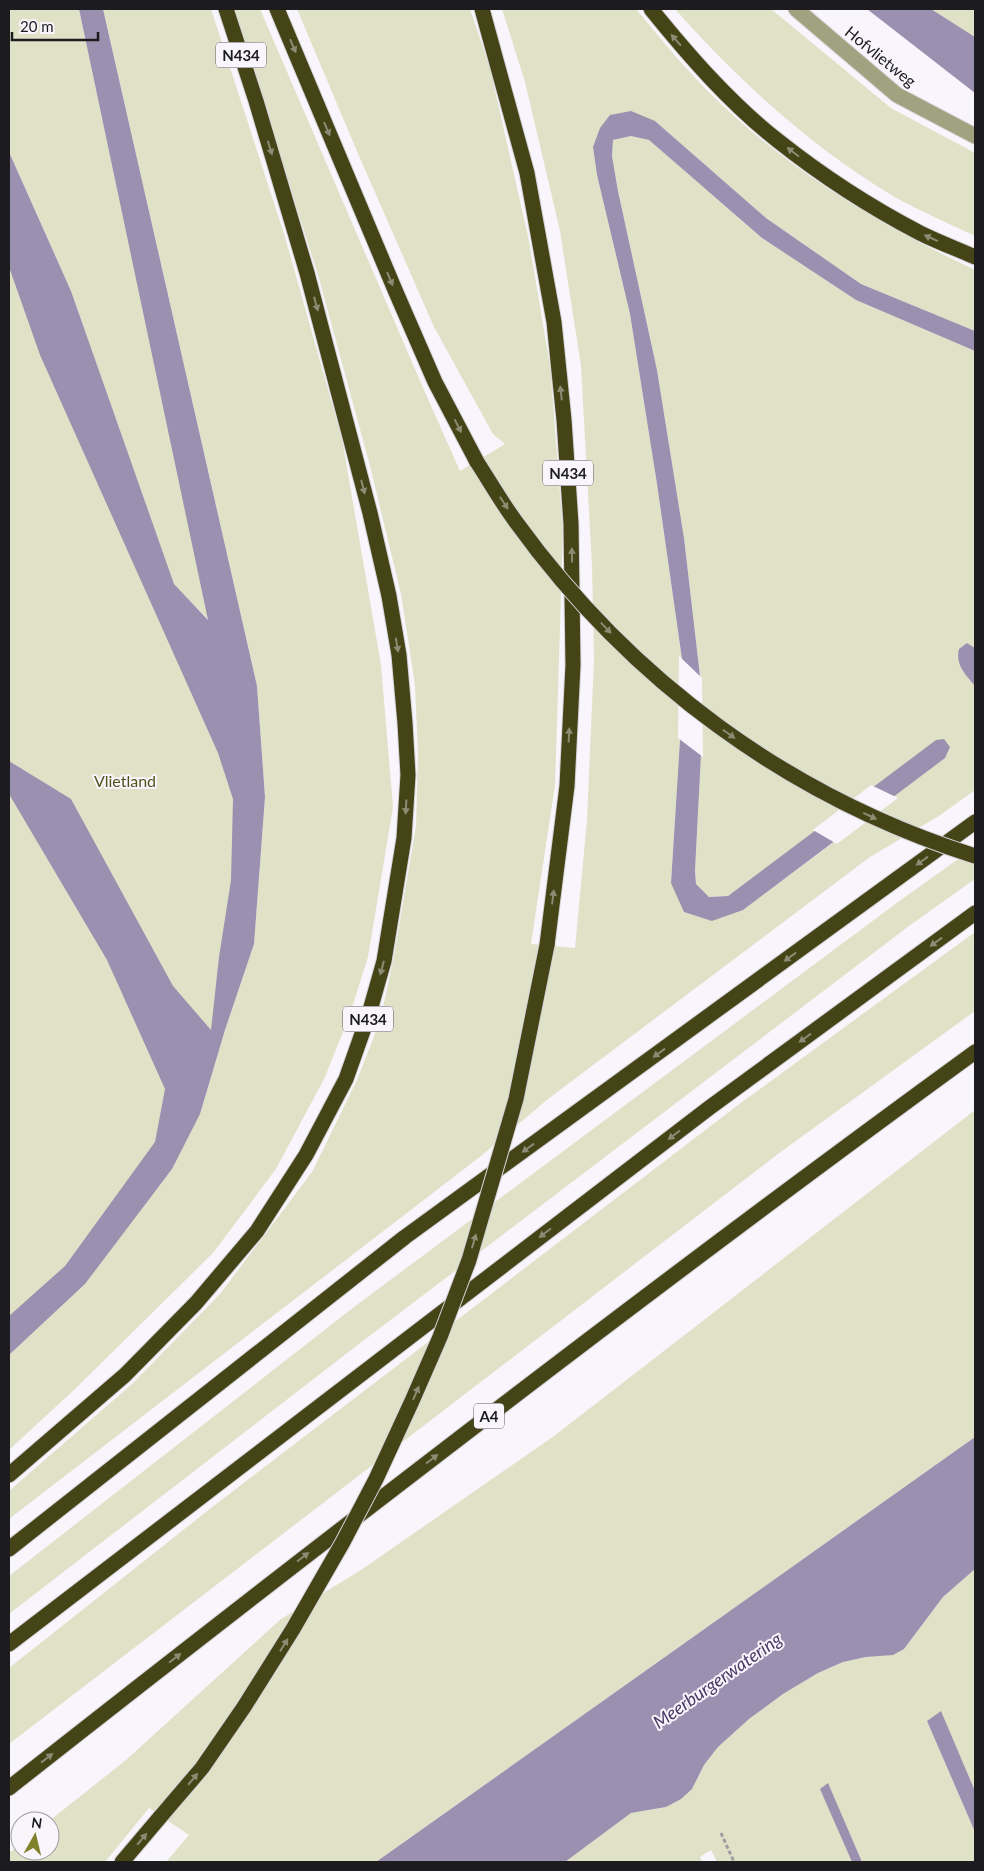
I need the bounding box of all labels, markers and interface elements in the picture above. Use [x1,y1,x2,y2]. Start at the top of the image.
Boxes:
scale bar [12,10,99,42]
text: 20 m [20,17,54,35]
street label: Hofvlietweg [842,22,920,90]
one-way arrow [670,34,682,46]
one-way arrow [289,39,297,53]
road number: N434 [216,42,266,68]
one-way arrow [324,122,332,136]
one-way arrow [267,140,275,155]
one-way arrow [786,147,800,157]
one-way arrow [924,233,938,241]
one-way arrow [386,272,394,287]
one-way arrow [312,296,320,311]
one-way arrow [557,385,565,401]
one-way arrow [454,419,462,433]
road number: N434 [543,460,593,486]
one-way arrow [359,479,367,494]
one-way arrow [499,496,508,509]
one-way arrow [567,547,575,563]
one-way arrow [600,622,612,634]
one-way arrow [394,638,402,654]
one-way arrow [566,727,574,743]
one-way arrow [722,729,736,739]
park label: Vlietland [94,771,156,790]
one-way arrow [401,800,409,816]
one-way arrow [862,811,877,820]
one-way arrow [915,856,929,866]
one-way arrow [549,889,557,905]
one-way arrow [929,937,943,947]
one-way arrow [783,952,797,962]
one-way arrow [378,960,386,975]
road number: N434 [343,1006,393,1032]
one-way arrow [798,1033,812,1043]
one-way arrow [653,1047,666,1058]
one-way arrow [668,1129,681,1140]
one-way arrow [521,1143,534,1153]
one-way arrow [539,1228,552,1239]
one-way arrow [471,1233,479,1248]
one-way arrow [413,1386,421,1400]
road number: A4 [474,1404,504,1428]
one-way arrow [425,1454,439,1464]
one-way arrow [296,1552,309,1563]
water label: Meerburgerwatering [648,1627,786,1733]
one-way arrow [279,1638,288,1651]
one-way arrow [168,1652,181,1663]
one-way arrow [40,1753,54,1763]
one-way arrow [187,1773,198,1786]
north arrow [10,1811,60,1861]
text: N [30,1813,43,1832]
one-way arrow [136,1833,147,1846]

